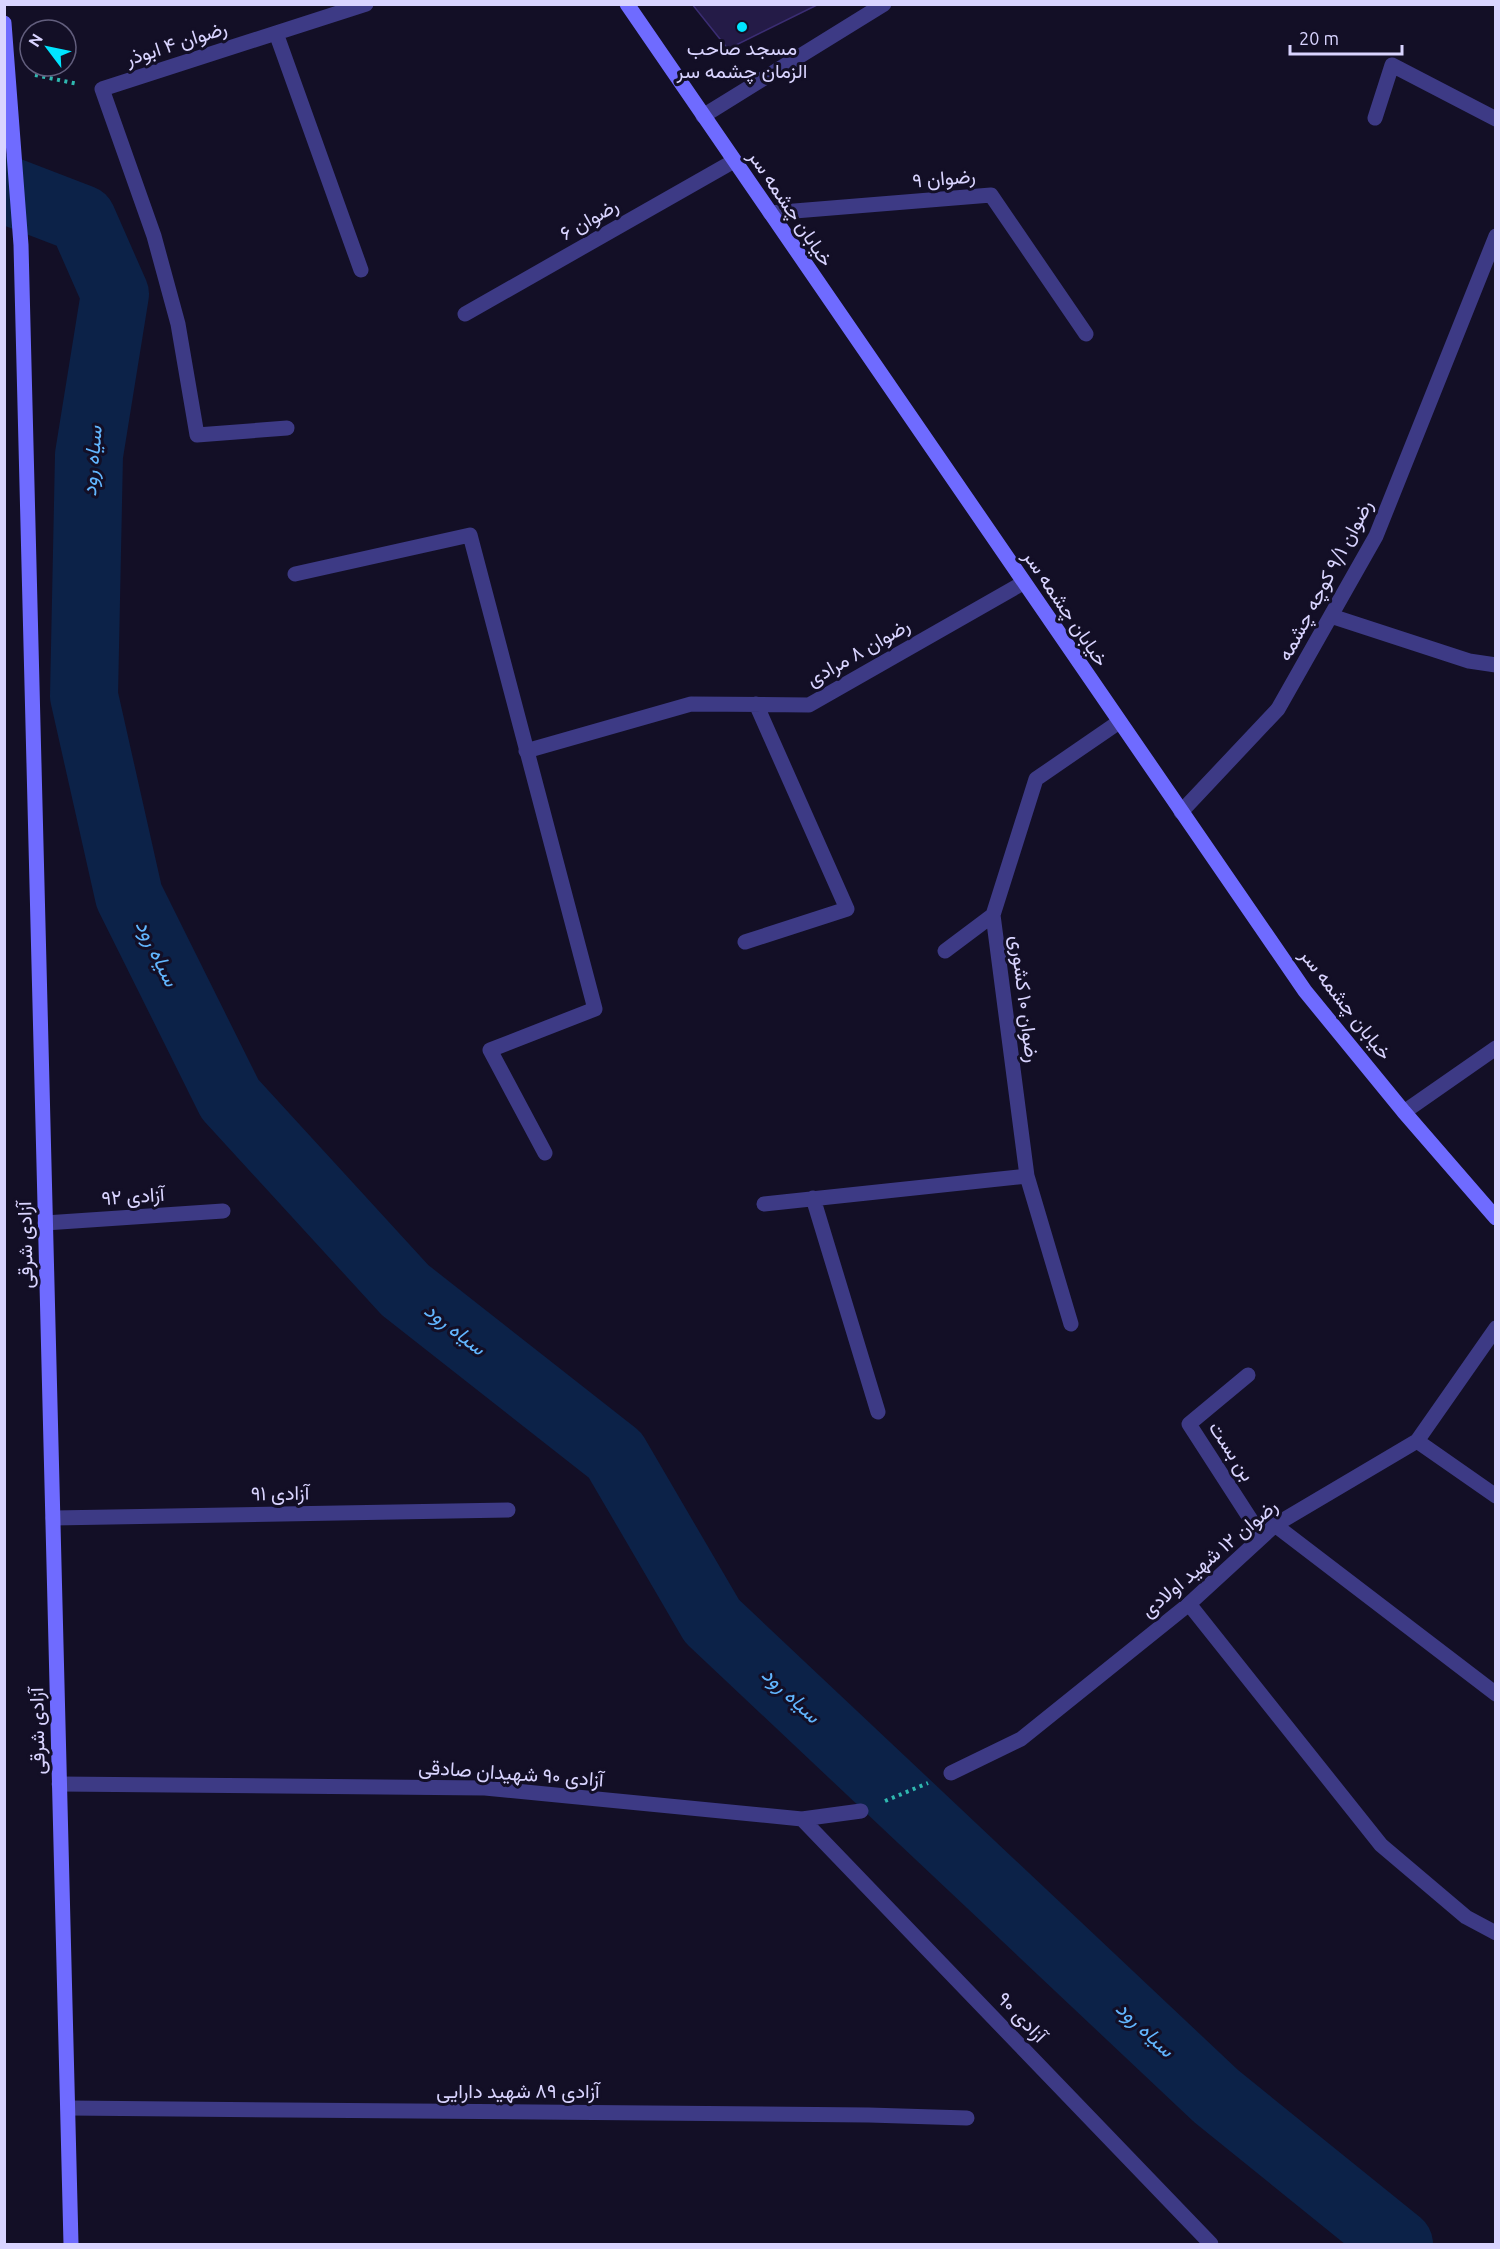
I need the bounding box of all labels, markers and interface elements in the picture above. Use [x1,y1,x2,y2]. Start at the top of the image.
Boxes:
street label: رضوان ۴ ابوذر [121,15,230,72]
north arrow [18,18,78,78]
scale bar [1290,18,1402,56]
marker: مسجد صاحب الزمان چشمه سر [735,20,749,34]
text: 20 m [1299,28,1339,48]
text: N [24,30,46,50]
place label: مسجد صاحب الزمان چشمه سر [676,36,807,85]
street label: خیابان چشمه سر [741,144,839,272]
street label: رضوان ۹ [911,163,977,194]
street label: رضوان ۶ [556,193,623,246]
water label: سیاه رود [76,424,108,497]
street label: رضوان ۹/۱ کوچه چشمه [1272,495,1379,666]
street label: خیابان چشمه سر [1016,544,1114,672]
street label: رضوان ۸ مرادی [802,613,914,692]
water label: سیاه رود [130,916,184,991]
street label: رضوان ۱۰ کشوری [1004,934,1045,1064]
street label: خیابان چشمه سر [1293,942,1397,1066]
street label: آزادی ۹۲ [101,1182,167,1211]
street label: آزادی شرقی [12,1200,39,1289]
water label: سیاه رود [419,1297,491,1361]
street label: بن بست [1204,1417,1260,1485]
street label: آزادی ۹۱ [251,1480,311,1507]
street label: رضوان ۱۲ شهید اولادی [1136,1494,1283,1623]
water label: سیاه رود [756,1661,826,1729]
street label: آزادی شرقی [24,1686,51,1775]
street label: آزادی ۹۰ شهیدان صادقی [417,1755,606,1793]
street label: آزادی ۹۰ [991,1987,1053,2049]
water label: سیاه رود [1110,1995,1180,2063]
street label: آزادی ۸۹ شهید دارایی [436,2079,601,2104]

